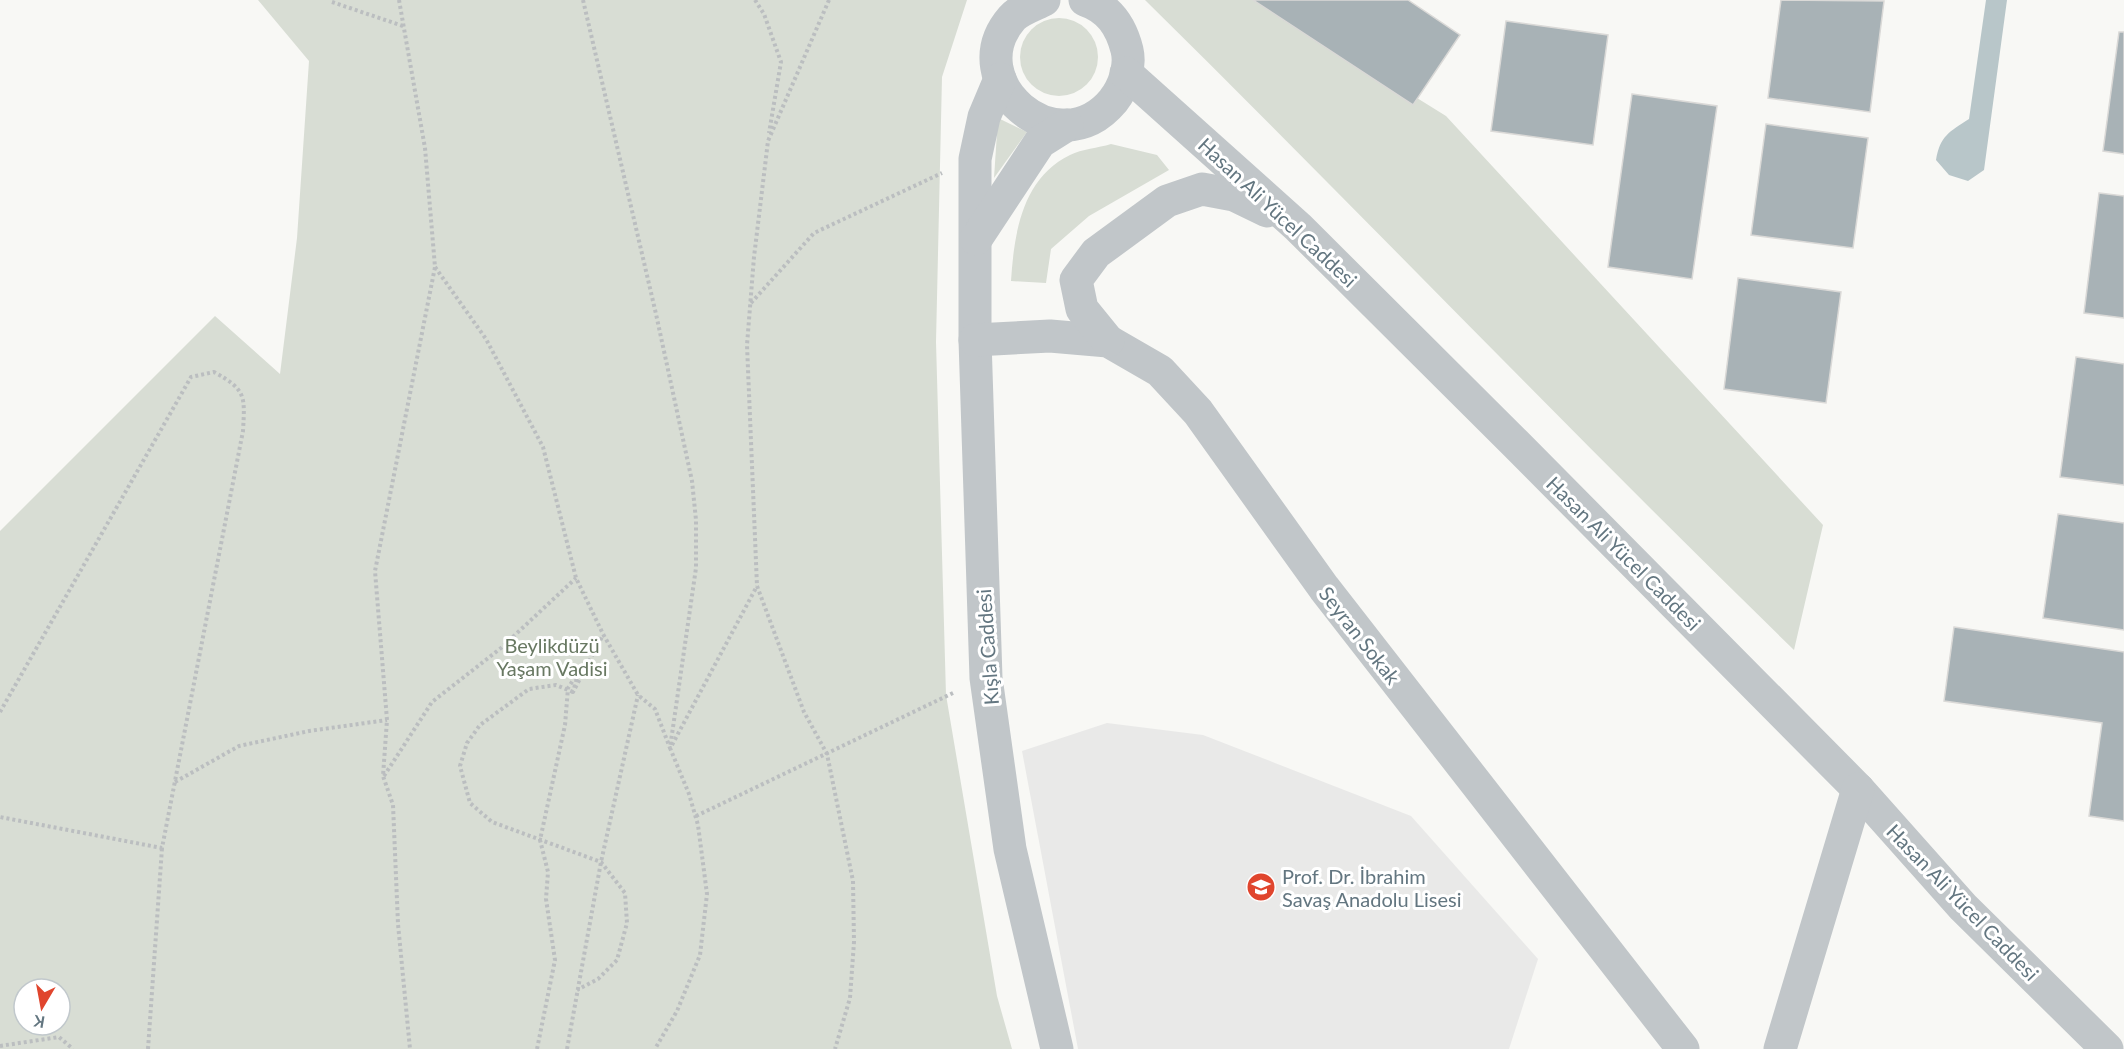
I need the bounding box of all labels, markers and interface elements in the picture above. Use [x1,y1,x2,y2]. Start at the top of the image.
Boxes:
street label: Hasan Ali Yücel Caddesi [1194,132,1362,292]
street label: Hasan Ali Yücel Caddesi [1542,471,1706,635]
street label: Seyran Sokak [1314,581,1406,689]
street label: Kışla Caddesi [971,588,1003,706]
park label: Beylikdüzü Yaşam Vadisi [496,633,608,680]
street label: Hasan Ali Yücel Caddesi [1882,819,2044,985]
place label: Prof. Dr. İbrahim Savaş Anadolu Lisesi [1282,864,1461,911]
school or university icon: Prof. Dr. İbrahim Savaş Anadolu Lisesi [1245,871,1277,903]
north arrow [12,977,72,1037]
text: K [31,1012,46,1033]

